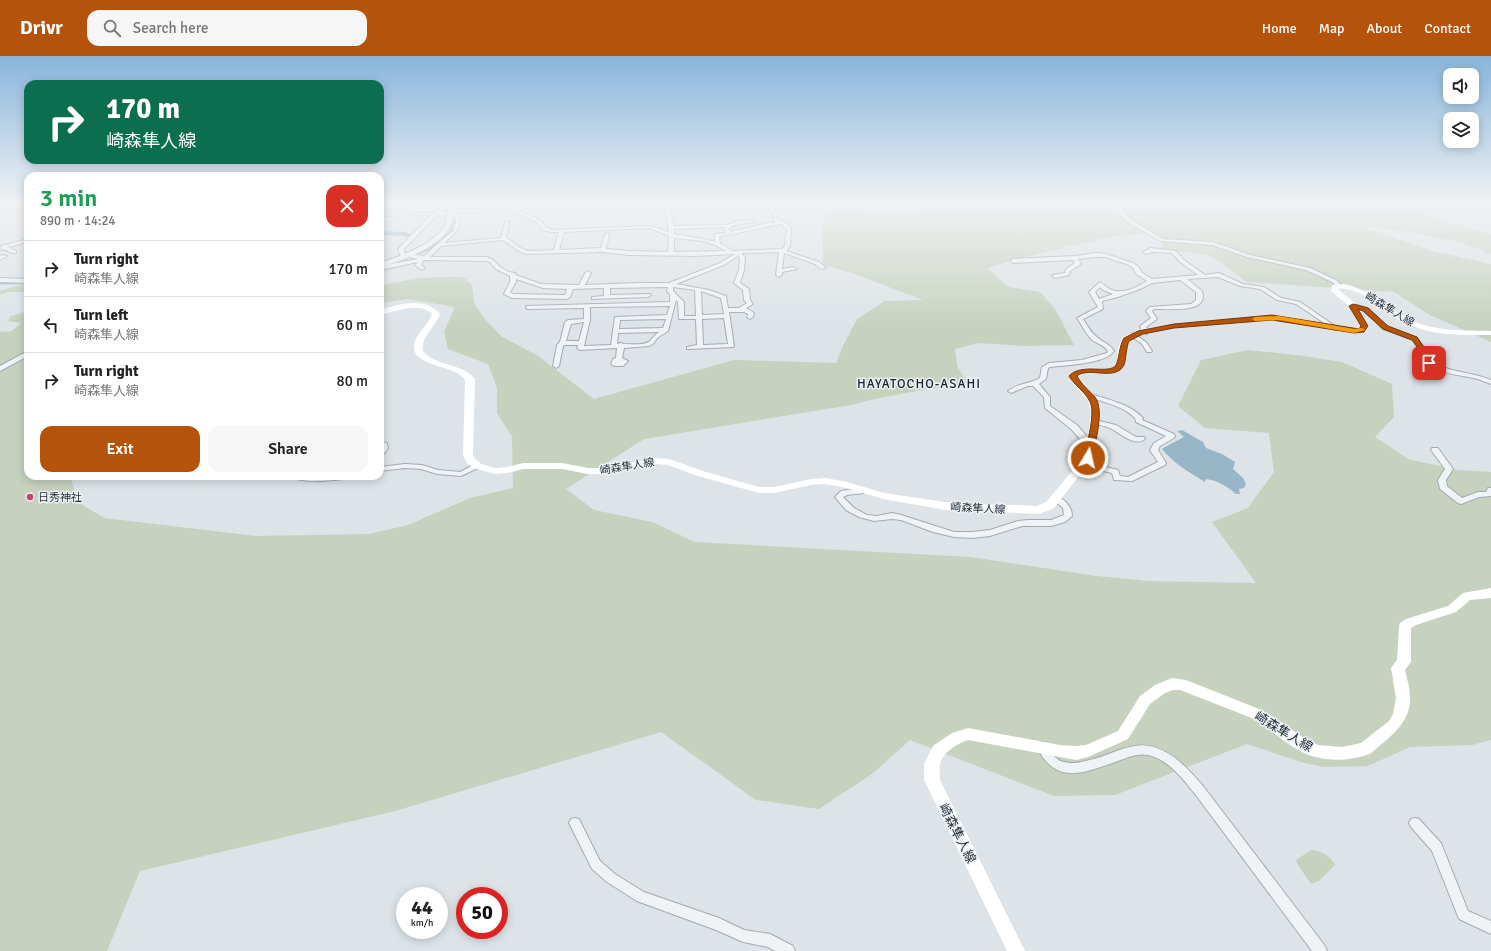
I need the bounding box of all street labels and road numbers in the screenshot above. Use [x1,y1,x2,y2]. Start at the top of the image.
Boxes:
street label: 崎森隼人線 [1363,290,1417,329]
street label: 崎森隼人線 [599,456,655,477]
street label: 崎森隼人線 [950,501,1006,516]
street label: 崎森隼人線 [1252,708,1315,755]
street label: 崎森隼人線 [935,801,979,866]

